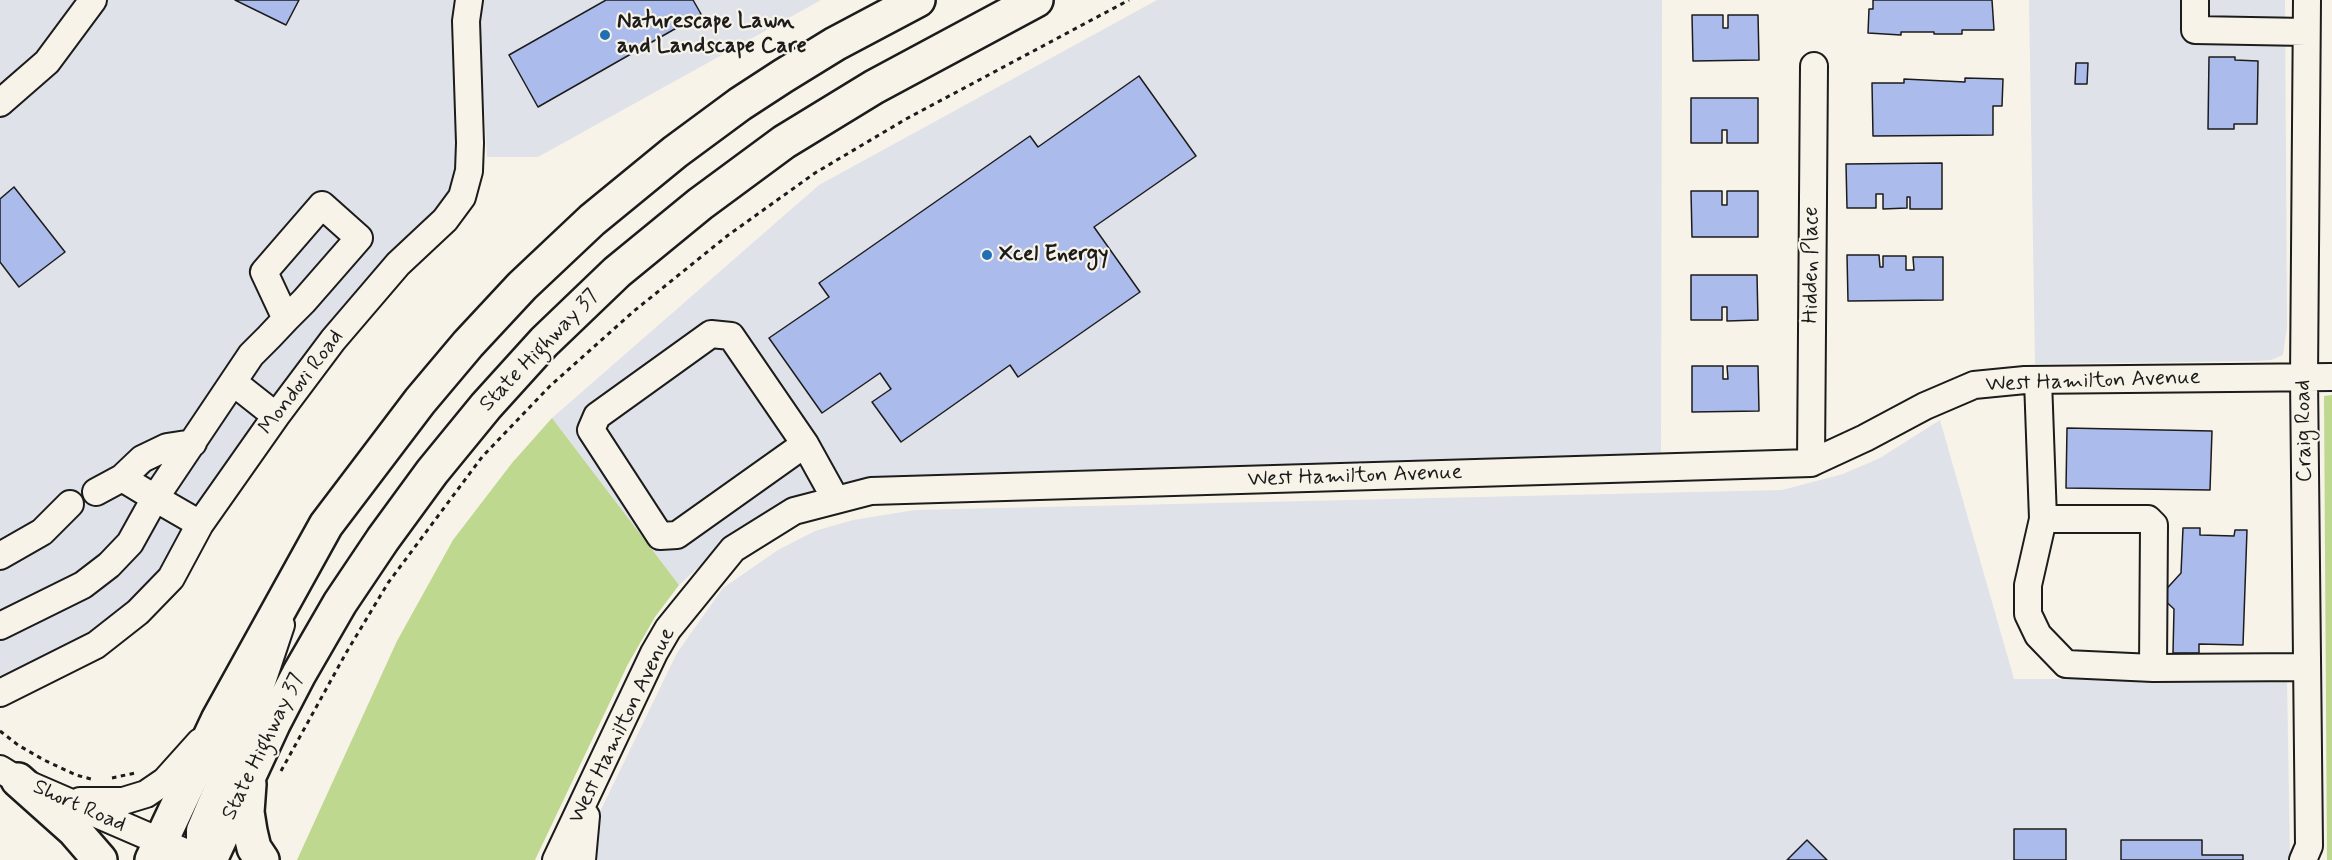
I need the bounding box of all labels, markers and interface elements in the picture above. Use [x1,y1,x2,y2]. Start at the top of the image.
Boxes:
place label: Naturescape Lawn and Landscape Care [617,9,807,60]
marker: Naturescape Lawn and Landscape Care [598,28,612,42]
street label: Hidden Place [1799,206,1825,324]
place label: Xcel Energy [999,242,1108,268]
marker: Xcel Energy [980,248,994,262]
street label: State Highway 37 [475,284,605,418]
street label: Mondovi Road [254,325,350,441]
street label: West Hamilton Avenue [1985,365,2201,399]
street label: Craig Road [2291,380,2319,482]
street label: West Hamilton Avenue [1247,460,1463,494]
street label: West Hamilton Avenue [564,624,682,828]
street label: State Highway 37 [217,669,311,825]
street label: Short Road [28,775,130,839]

